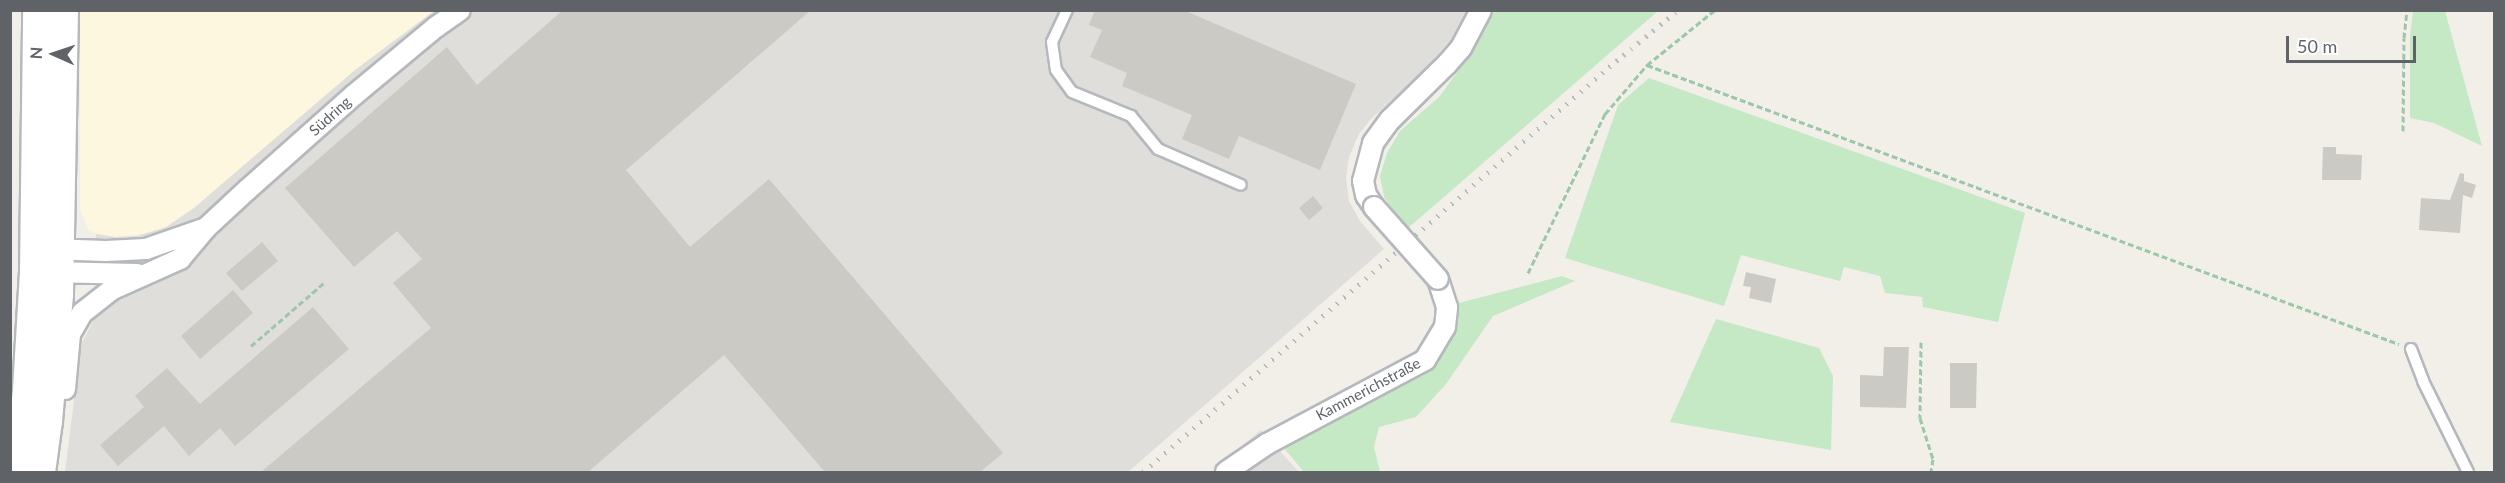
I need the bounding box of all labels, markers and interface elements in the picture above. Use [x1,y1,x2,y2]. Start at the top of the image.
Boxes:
north arrow [24,24,84,84]
scale bar [2289,24,2420,62]
text: 50 m [2297,35,2337,57]
text: N [26,46,45,60]
street label: Südring [305,93,355,139]
street label: Kammerichstraße [1313,354,1423,424]

